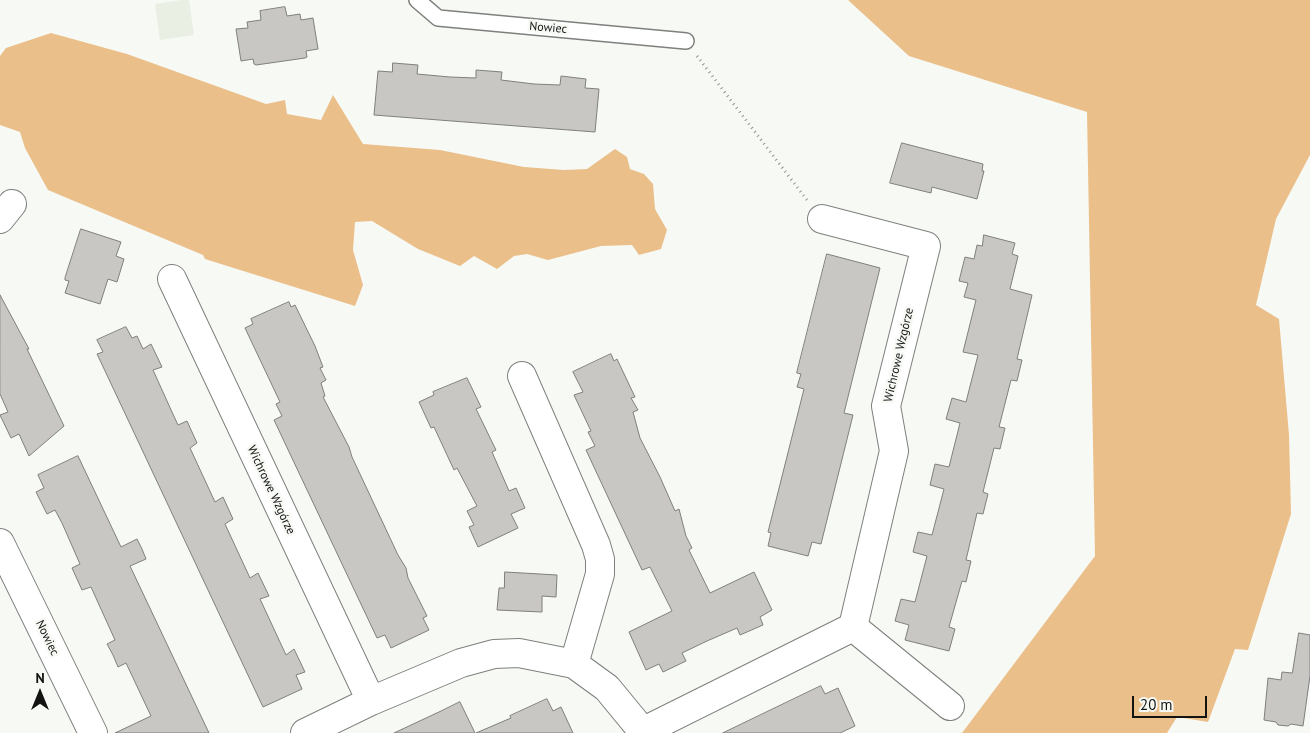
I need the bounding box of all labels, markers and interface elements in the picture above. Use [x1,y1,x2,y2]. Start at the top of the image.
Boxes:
street label: Nowiec [529,19,567,37]
street label: Wichrowe Wzgórze [881,306,917,404]
street label: Wichrowe Wzgórze [244,443,298,537]
street label: Nowiec [32,618,62,658]
north arrow [15,668,65,718]
text: N [35,669,45,687]
scale bar [1135,686,1210,718]
text: 20 m [1140,695,1173,714]

